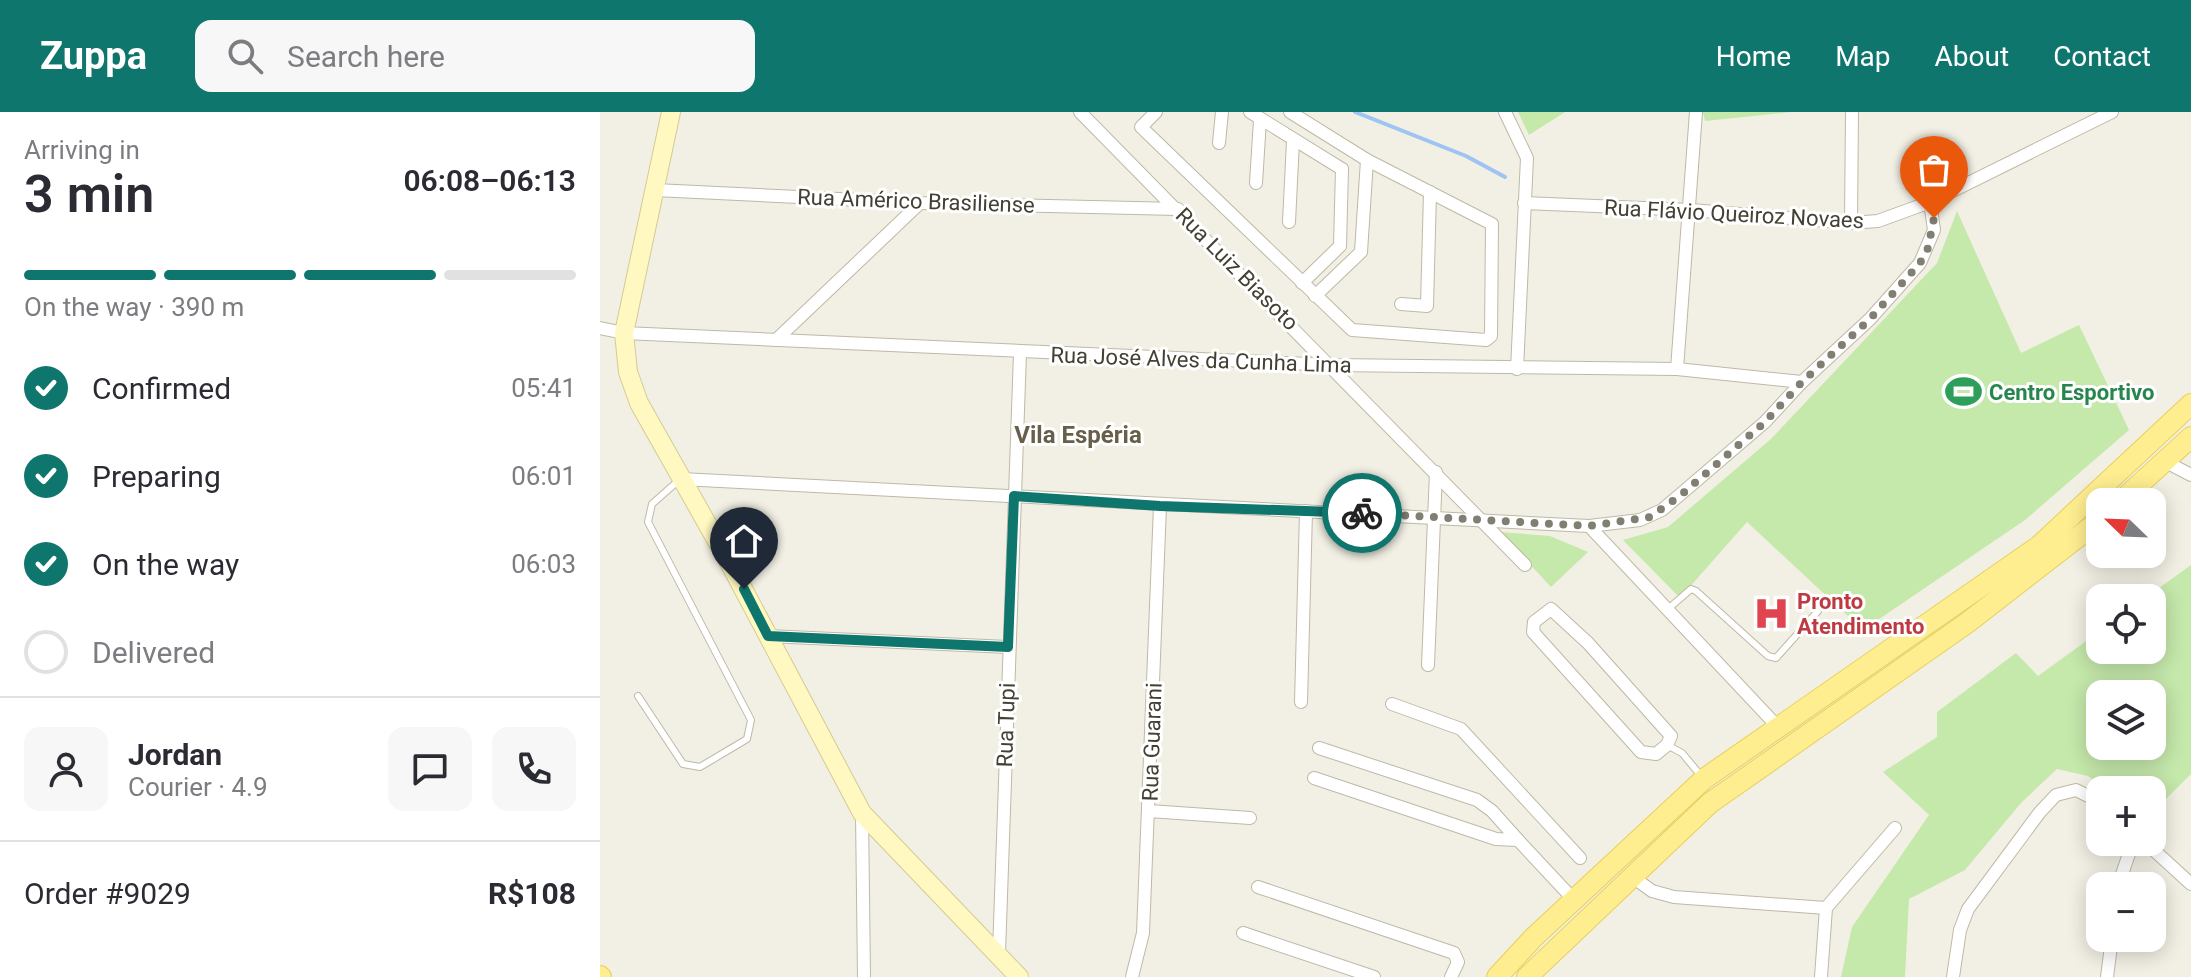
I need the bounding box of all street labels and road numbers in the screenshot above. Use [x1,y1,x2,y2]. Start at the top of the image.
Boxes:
street label: Rua Américo Brasiliense [797,184,1035,218]
street label: Rua Flávio Queiroz Novaes [1603,195,1865,233]
street label: Rua Luiz Biasoto [1171,203,1303,335]
street label: Rua José Alves da Cunha Lima [1050,342,1352,378]
street label: Rua Tupi [992,682,1020,768]
street label: Rua Guarani [1137,682,1167,802]

